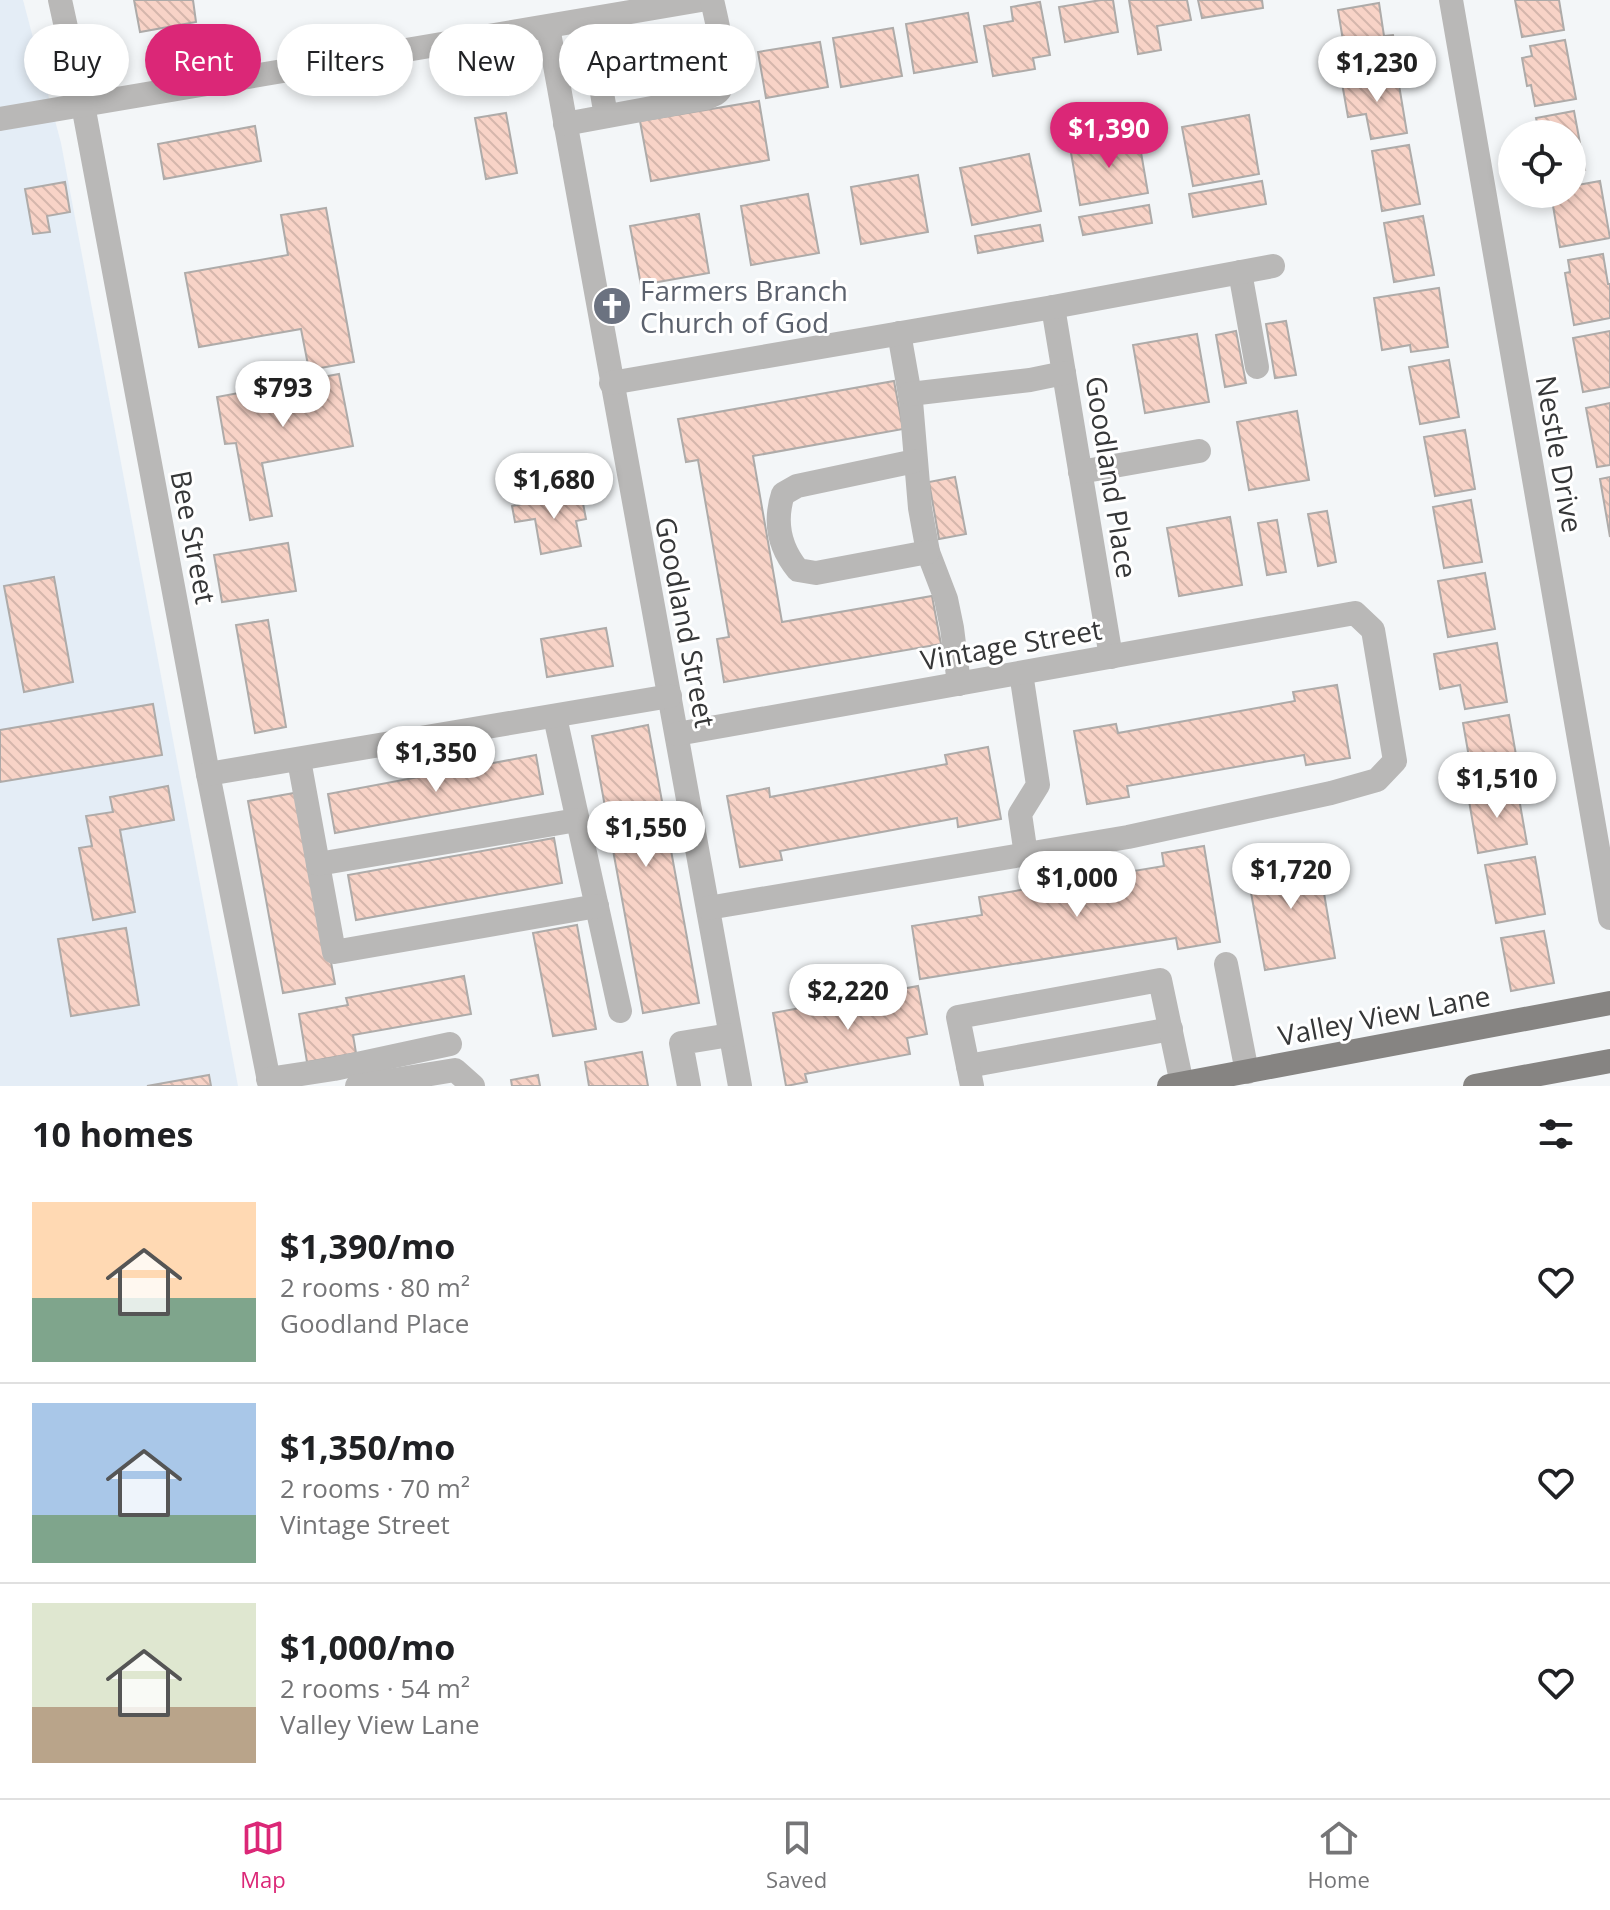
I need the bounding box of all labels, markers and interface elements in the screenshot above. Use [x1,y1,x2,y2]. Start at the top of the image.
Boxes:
chip: Buy [24,24,129,96]
chip: Rent [145,24,261,96]
chip: Filters [277,24,413,96]
chip: New [429,24,543,96]
chip: Apartment [559,24,756,96]
pin: $1,230 [1312,36,1442,104]
text: $1,230 [1336,44,1418,80]
pin: $1,390 [1044,102,1174,170]
text: $1,390 [1068,110,1150,146]
map controls [1498,120,1586,208]
button: locate [1498,120,1586,208]
place label: Farmers Branch Church of God [640,271,848,341]
church icon: Farmers Branch Church of God [591,285,633,327]
pin: $793 [236,361,330,429]
text: $793 [253,369,313,405]
street label: Goodland Place [1077,373,1147,581]
street label: Nestle Drive [1528,373,1592,535]
pin: $1,680 [489,453,619,521]
text: $1,680 [513,461,595,497]
street label: Bee Street [162,467,226,607]
street label: Goodland Street [647,514,725,730]
street label: Vintage Street [918,609,1104,679]
pin: $1,350 [371,726,501,794]
text: $1,350 [395,734,477,770]
pin: $1,510 [1432,752,1562,820]
text: $1,510 [1456,760,1538,796]
pin: $1,550 [581,801,711,869]
text: $1,550 [605,809,687,845]
pin: $1,720 [1226,843,1356,911]
pin: $1,000 [1012,851,1142,919]
text: $1,720 [1250,851,1332,887]
text: $1,000 [1036,859,1118,895]
pin: $2,220 [783,964,913,1032]
text: $2,220 [807,972,889,1008]
street label: Valley View Lane [1275,976,1493,1054]
text: 10 homes [32,1111,193,1157]
icon: filters [1534,1112,1578,1156]
text: $1,390/mo [280,1223,455,1269]
icon: home [96,1234,192,1330]
icon: heart [1534,1260,1578,1304]
text: 2 rooms · 80 m² [280,1269,470,1305]
text: Goodland Place [280,1305,469,1341]
text: $1,350/mo [280,1424,455,1470]
icon: home [96,1435,192,1531]
icon: heart [1534,1461,1578,1505]
text: 2 rooms · 70 m² [280,1470,470,1506]
text: Vintage Street [280,1506,450,1542]
text: $1,000/mo [280,1624,455,1670]
icon: home [96,1635,192,1731]
icon: heart [1534,1661,1578,1705]
text: 2 rooms · 54 m² [280,1670,470,1706]
text: Valley View Lane [280,1706,480,1742]
tab: Map [240,1816,286,1894]
tab: Saved [766,1816,827,1894]
tab: Home [1308,1816,1370,1894]

